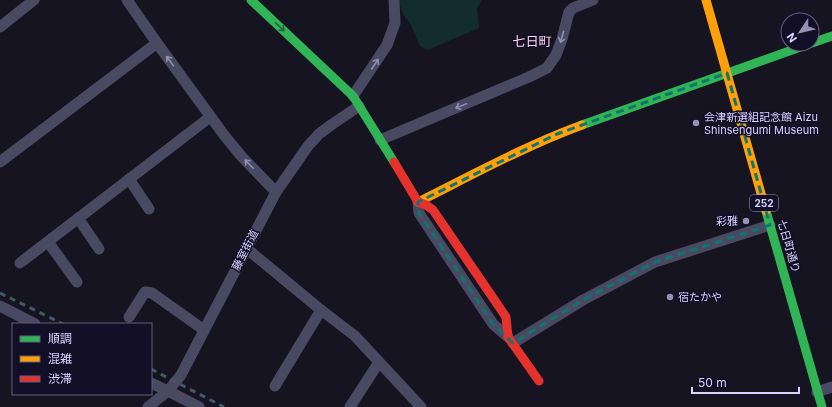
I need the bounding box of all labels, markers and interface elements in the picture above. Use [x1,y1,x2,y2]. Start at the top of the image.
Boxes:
north arrow [780,12,820,52]
one-way arrow [275,22,285,32]
one-way arrow [558,30,566,43]
text: N [784,30,800,45]
district label: 七日町 [512,33,552,49]
one-way arrow [166,56,174,67]
one-way arrow [371,59,379,70]
one-way arrow [455,102,467,110]
place label: 会津新選組記念館 Aizu Shinsengumi Museum [704,110,819,137]
marker: 会津新選組記念館 Aizu Shinsengumi Museum [691,118,701,128]
one-way arrow [244,159,254,169]
road number: 252 [750,195,778,211]
place label: 彩雅 [716,214,738,228]
marker: 彩雅 [741,216,751,226]
street label: 七日町通り [775,218,803,274]
street label: 藤室街道 [229,227,261,273]
place label: 宿たかや [678,290,722,304]
marker: 宿たかや [665,292,675,302]
legend [12,323,152,395]
text: 順調 [48,331,72,346]
text: 混雑 [48,351,72,366]
scale bar [692,369,799,395]
text: 渋滞 [48,371,72,386]
text: 50 m [698,375,727,390]

